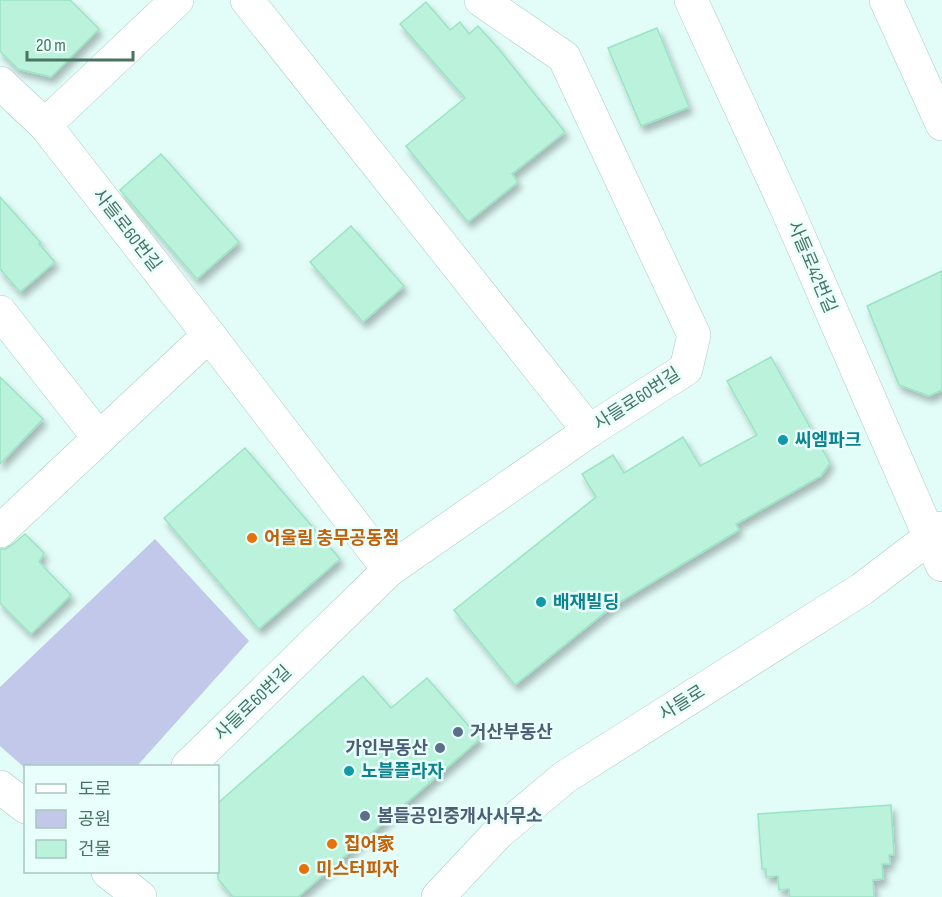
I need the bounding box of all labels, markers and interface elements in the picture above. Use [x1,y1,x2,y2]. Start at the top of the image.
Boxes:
scale bar [27,24,134,62]
text: 20 m [36,35,66,56]
street label: 사들로60번길 [88,185,166,275]
street label: 사들로42번길 [783,218,841,316]
street label: 사들로60번길 [590,363,684,435]
place label: 씨엠파크 [795,430,861,451]
marker: 씨엠파크 [776,433,790,447]
place label: 어울림 충무공동점 [264,528,399,549]
marker: 어울림 충무공동점 [245,531,259,545]
place label: 배재빌딩 [553,592,619,613]
marker: 배재빌딩 [534,595,548,609]
street label: 사들로60번길 [210,661,296,745]
street label: 사들로 [655,681,709,725]
place label: 거산부동산 [470,722,553,743]
marker: 거산부동산 [451,725,465,739]
place label: 가인부동산 [345,738,428,759]
marker: 가인부동산 [433,741,447,755]
place label: 노블플라자 [361,761,444,782]
marker: 노블플라자 [342,764,356,778]
legend [24,765,219,873]
text: 도로 [78,779,111,800]
place label: 봄들공인중개사사무소 [377,806,543,827]
text: 공원 [78,809,111,830]
marker: 봄들공인중개사사무소 [358,809,372,823]
place label: 집어家 [344,834,395,855]
marker: 집어家 [325,837,339,851]
text: 건물 [78,839,111,860]
place label: 미스터피자 [316,859,399,880]
marker: 미스터피자 [297,862,311,876]

